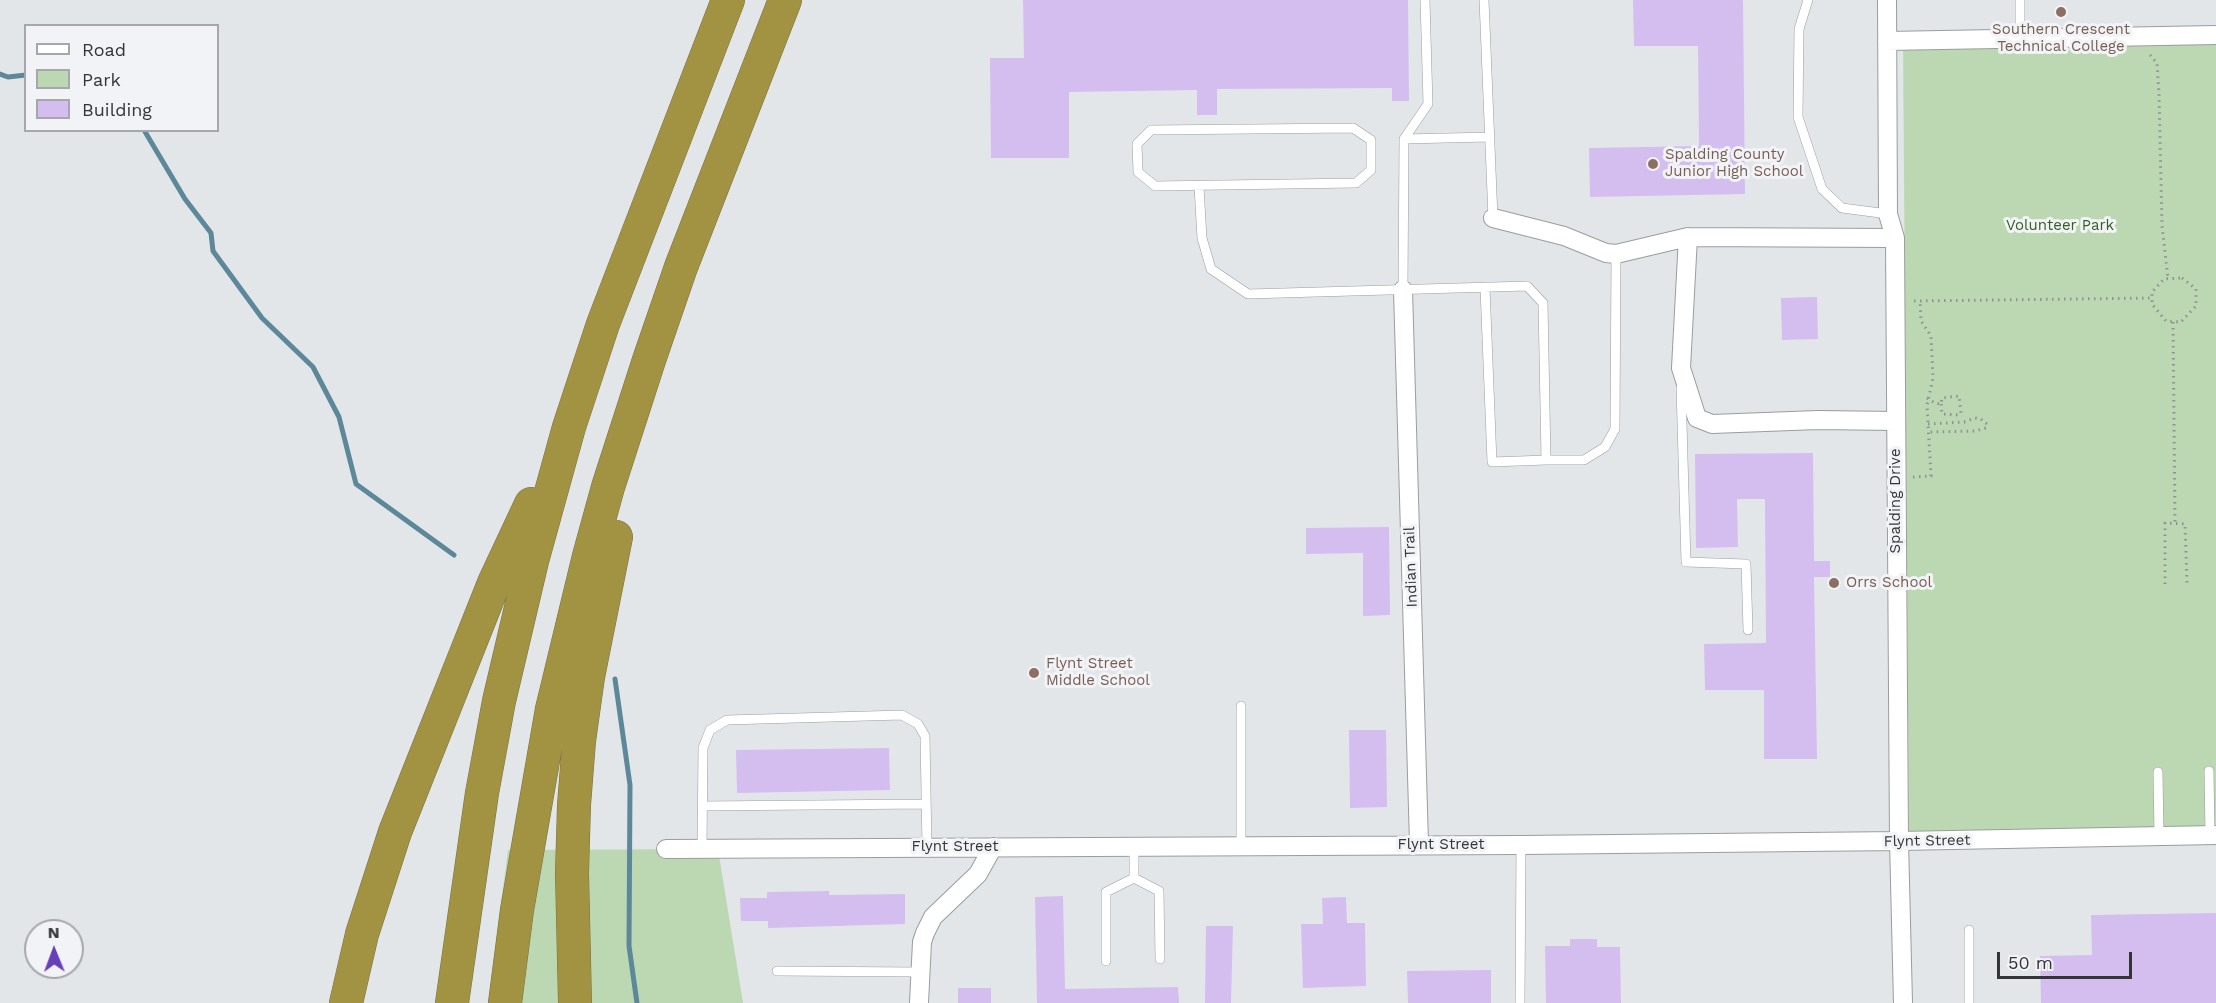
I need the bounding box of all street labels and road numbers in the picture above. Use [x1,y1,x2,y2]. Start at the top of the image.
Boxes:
street label: Spalding Drive [1887,448,1905,554]
street label: Indian Trail [1401,526,1421,608]
street label: Flynt Street [1883,831,1971,851]
street label: Flynt Street [1398,836,1484,854]
street label: Flynt Street [912,838,998,856]

